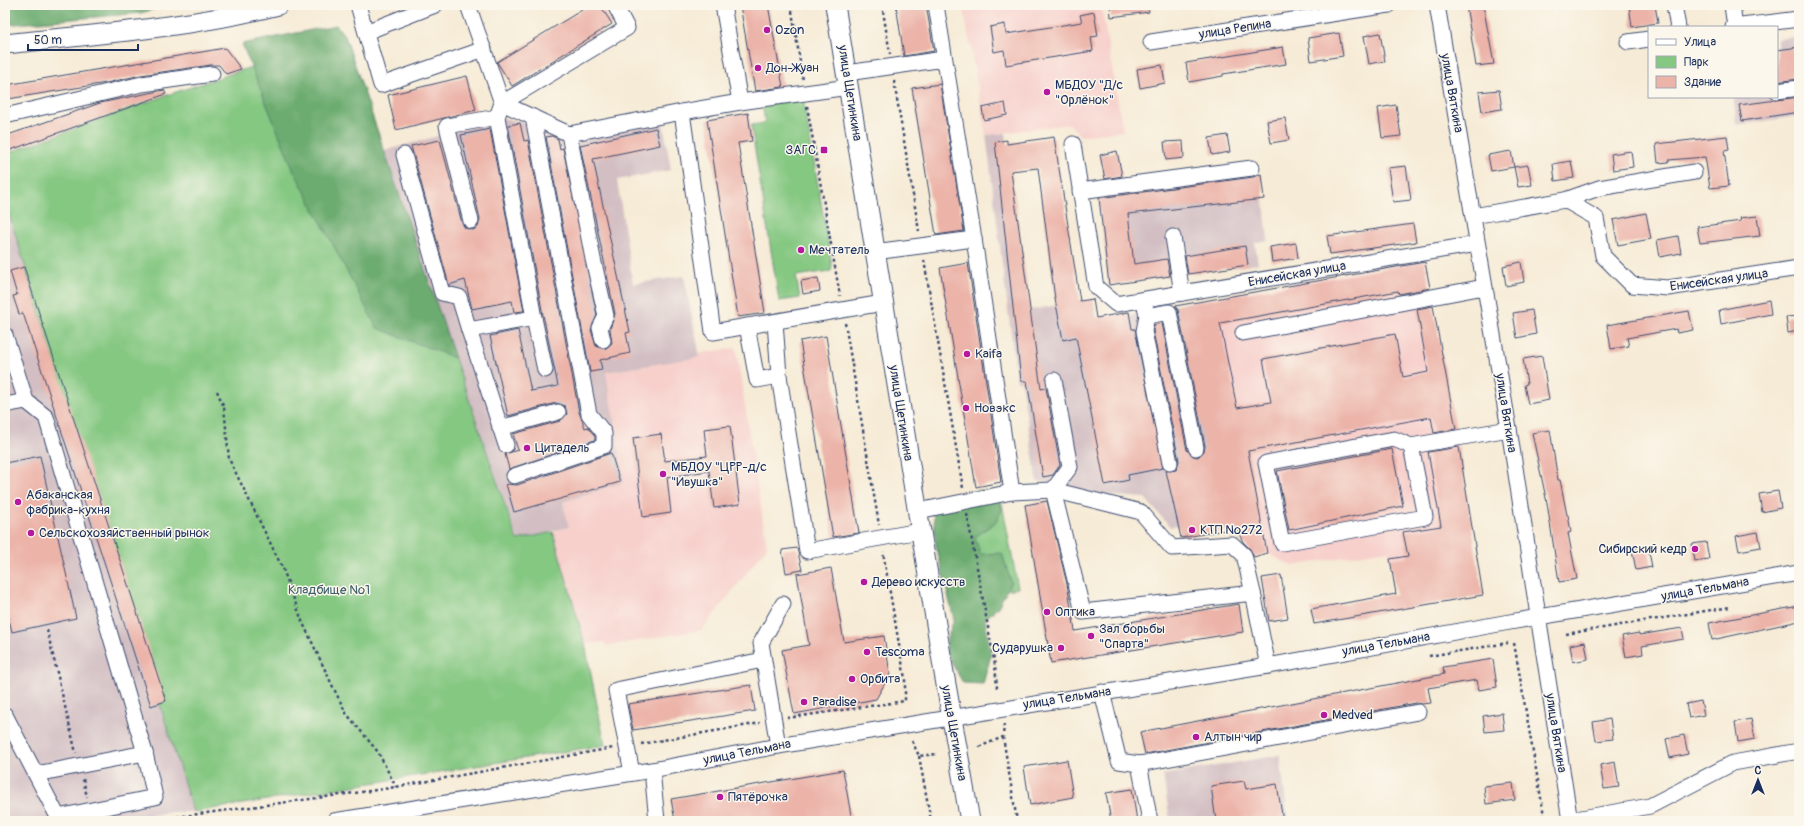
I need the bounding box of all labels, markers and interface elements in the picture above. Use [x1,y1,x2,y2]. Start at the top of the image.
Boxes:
street label: улица Репина [1197,15,1272,43]
place label: Ozon [775,22,804,38]
marker: Ozon [762,25,772,35]
scale bar [28,26,138,52]
legend [1648,26,1778,98]
text: 50 m [34,33,62,48]
text: Улица [1684,35,1716,50]
street label: улица Щетинкина [834,43,865,142]
street label: улица Вяткина [1437,51,1467,134]
text: Парк [1684,55,1709,70]
place label: Дон-Жуан [765,60,819,76]
marker: Дон-Жуан [753,63,763,73]
text: Здание [1684,75,1721,90]
place label: МБДОУ "Д/с "Орлёнок" [1055,77,1124,108]
marker: МБДОУ "Д/с "Орлёнок" [1042,87,1052,97]
place label: ЗАГС [786,142,816,158]
marker: ЗАГС [819,145,829,155]
place label: Мечтатель [809,242,870,258]
marker: Мечтатель [796,245,806,255]
street label: Енисейская улица [1247,258,1347,290]
street label: Енисейская улица [1669,265,1769,295]
place label: Kaifa [975,346,1002,362]
marker: Kaifa [962,349,972,359]
street label: улица Щетинкина [885,363,916,462]
street label: улица Вяткина [1492,371,1520,454]
place label: Новэкс [974,400,1016,416]
marker: Новэкс [961,403,971,413]
place label: Цитадель [535,440,590,456]
marker: Цитадель [522,443,532,453]
place label: МБДОУ "ЦРР-д/с "Ивушка" [671,459,767,490]
marker: МБДОУ "ЦРР-д/с "Ивушка" [658,469,668,479]
place label: Абаканская фабрика-кухня [26,487,110,518]
marker: Абаканская фабрика-кухня [13,497,23,507]
place label: КТП №272 [1200,522,1263,538]
place label: Сельскохозяйственный рынок [39,525,210,541]
marker: КТП №272 [1187,525,1197,535]
marker: Сельскохозяйственный рынок [26,528,36,538]
place label: Сибирский кедр [1599,541,1687,557]
marker: Сибирский кедр [1690,544,1700,554]
street label: улица Тельмана [1659,573,1750,605]
place label: Дерево искусств [871,574,965,590]
marker: Дерево искусств [859,577,869,587]
park label: Кладбище №1 [288,582,370,598]
place label: Оптика [1055,604,1095,620]
marker: Оптика [1042,607,1052,617]
place label: Зал борьбы "Спарта" [1099,621,1165,652]
street label: улица Тельмана [1340,628,1431,660]
marker: Зал борьбы "Спарта" [1086,631,1096,641]
place label: Сударушка [992,640,1053,656]
marker: Сударушка [1056,643,1066,653]
place label: Tescoma [875,644,924,660]
marker: Tescoma [862,647,872,657]
place label: Орбита [860,671,900,687]
marker: Орбита [847,674,857,684]
street label: улица Щетинкина [938,683,970,782]
street label: улица Тельмана [1021,683,1112,713]
street label: улица Вяткина [1542,691,1570,774]
place label: Paradise [812,694,857,710]
marker: Paradise [799,697,809,707]
place label: Medved [1332,707,1373,723]
marker: Medved [1319,710,1329,720]
place label: Алтын чир [1204,729,1262,745]
marker: Алтын чир [1191,732,1201,742]
street label: улица Тельмана [701,736,792,769]
north arrow [1738,760,1778,800]
text: С [1755,764,1762,777]
place label: Пятёрочка [728,789,788,805]
marker: Пятёрочка [715,792,725,802]

